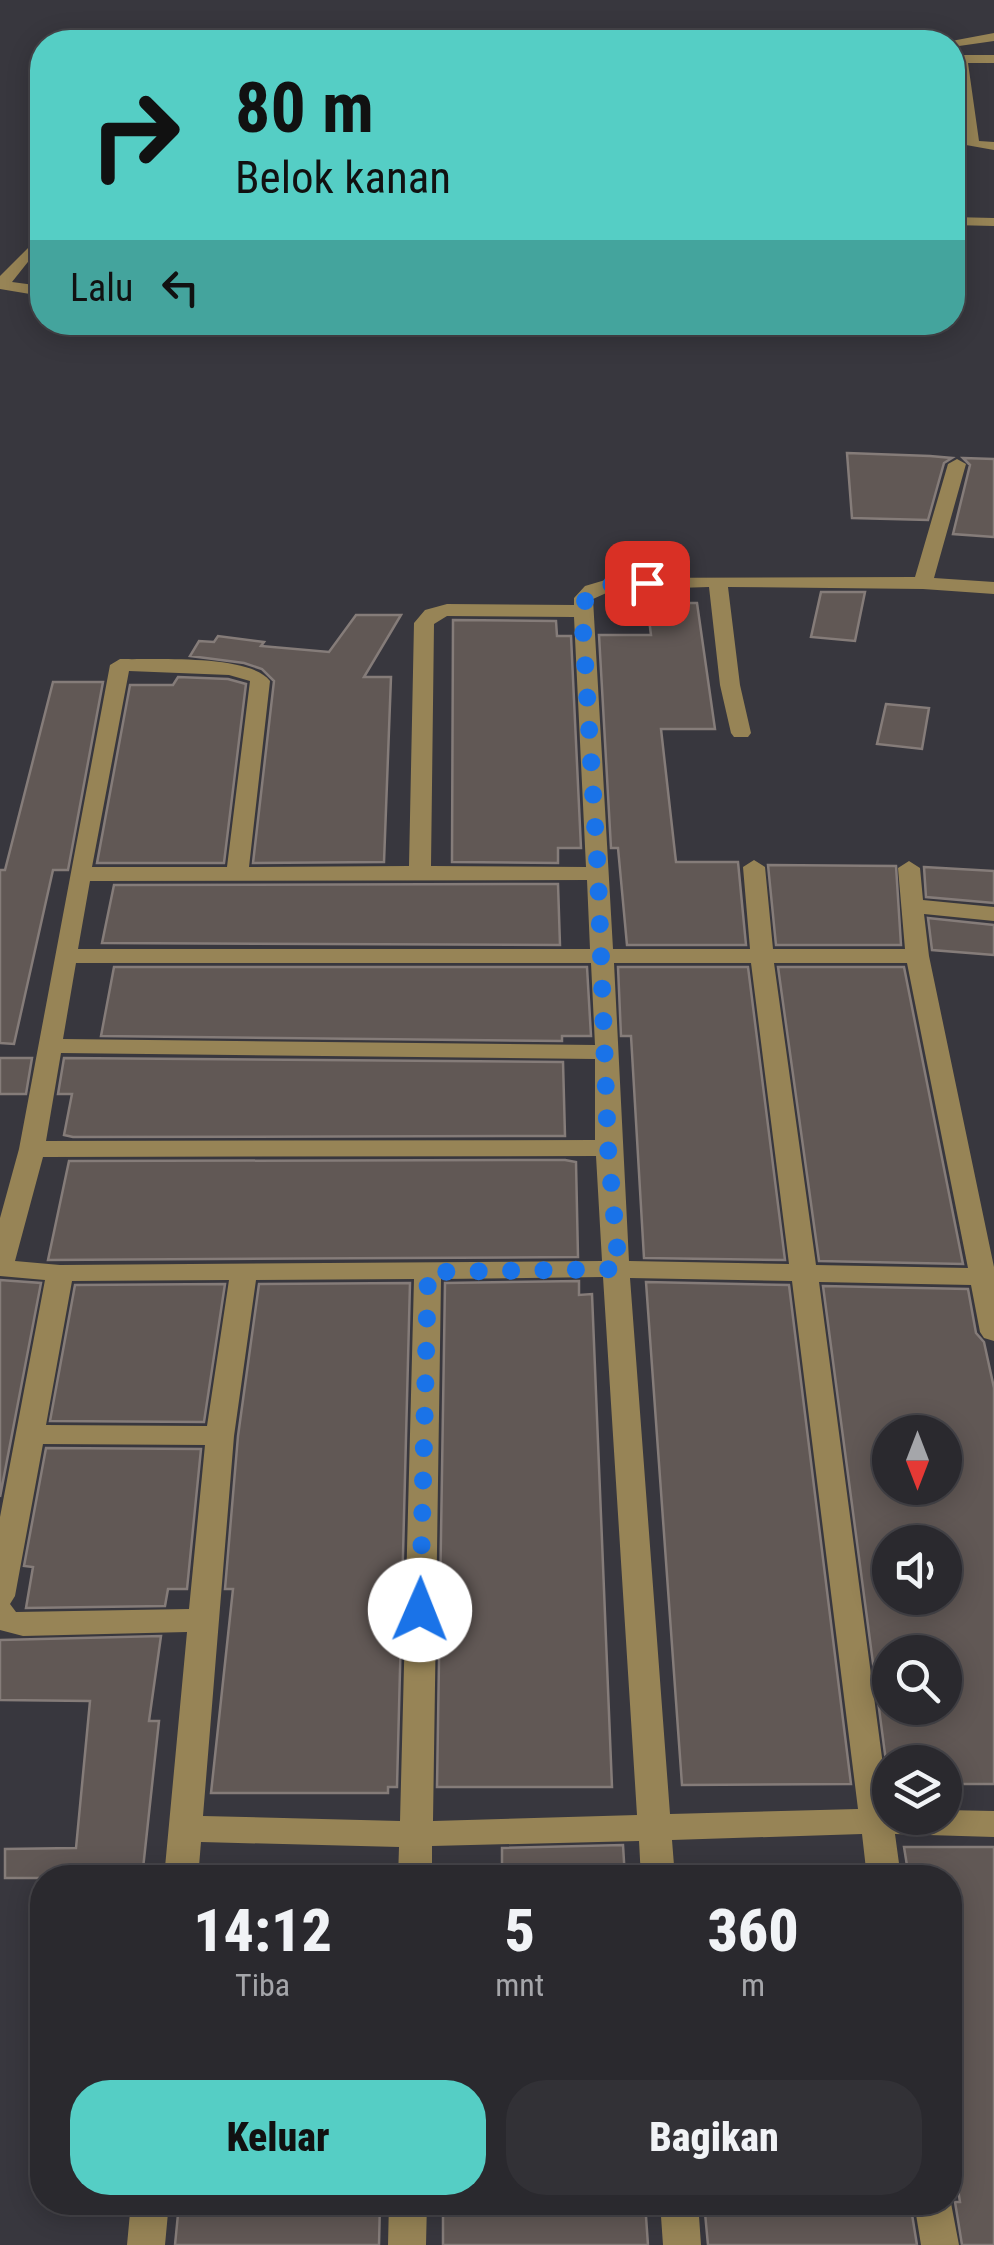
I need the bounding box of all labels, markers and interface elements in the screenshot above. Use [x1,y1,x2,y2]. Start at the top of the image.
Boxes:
text: 80 m [235,67,374,149]
icon: right [70,70,200,200]
text: Belok kanan [235,151,451,204]
icon: left [153,260,208,315]
text: Lalu [70,266,133,310]
pin [605,541,690,626]
icon: arrive [620,556,675,611]
north arrow [872,1415,962,1505]
map controls [872,1415,962,1835]
button: sound [872,1525,962,1615]
position arrow [368,1558,472,1662]
button: search [872,1635,962,1725]
button: layers [872,1745,962,1835]
text: 14:12 [193,1895,332,1966]
text: 5 [504,1895,535,1966]
text: 360 [707,1895,799,1966]
text: Tiba [235,1966,290,2004]
text: mnt [495,1966,544,2004]
text: m [741,1966,765,2004]
button: Keluar [70,2080,486,2195]
button: Bagikan [506,2080,922,2195]

